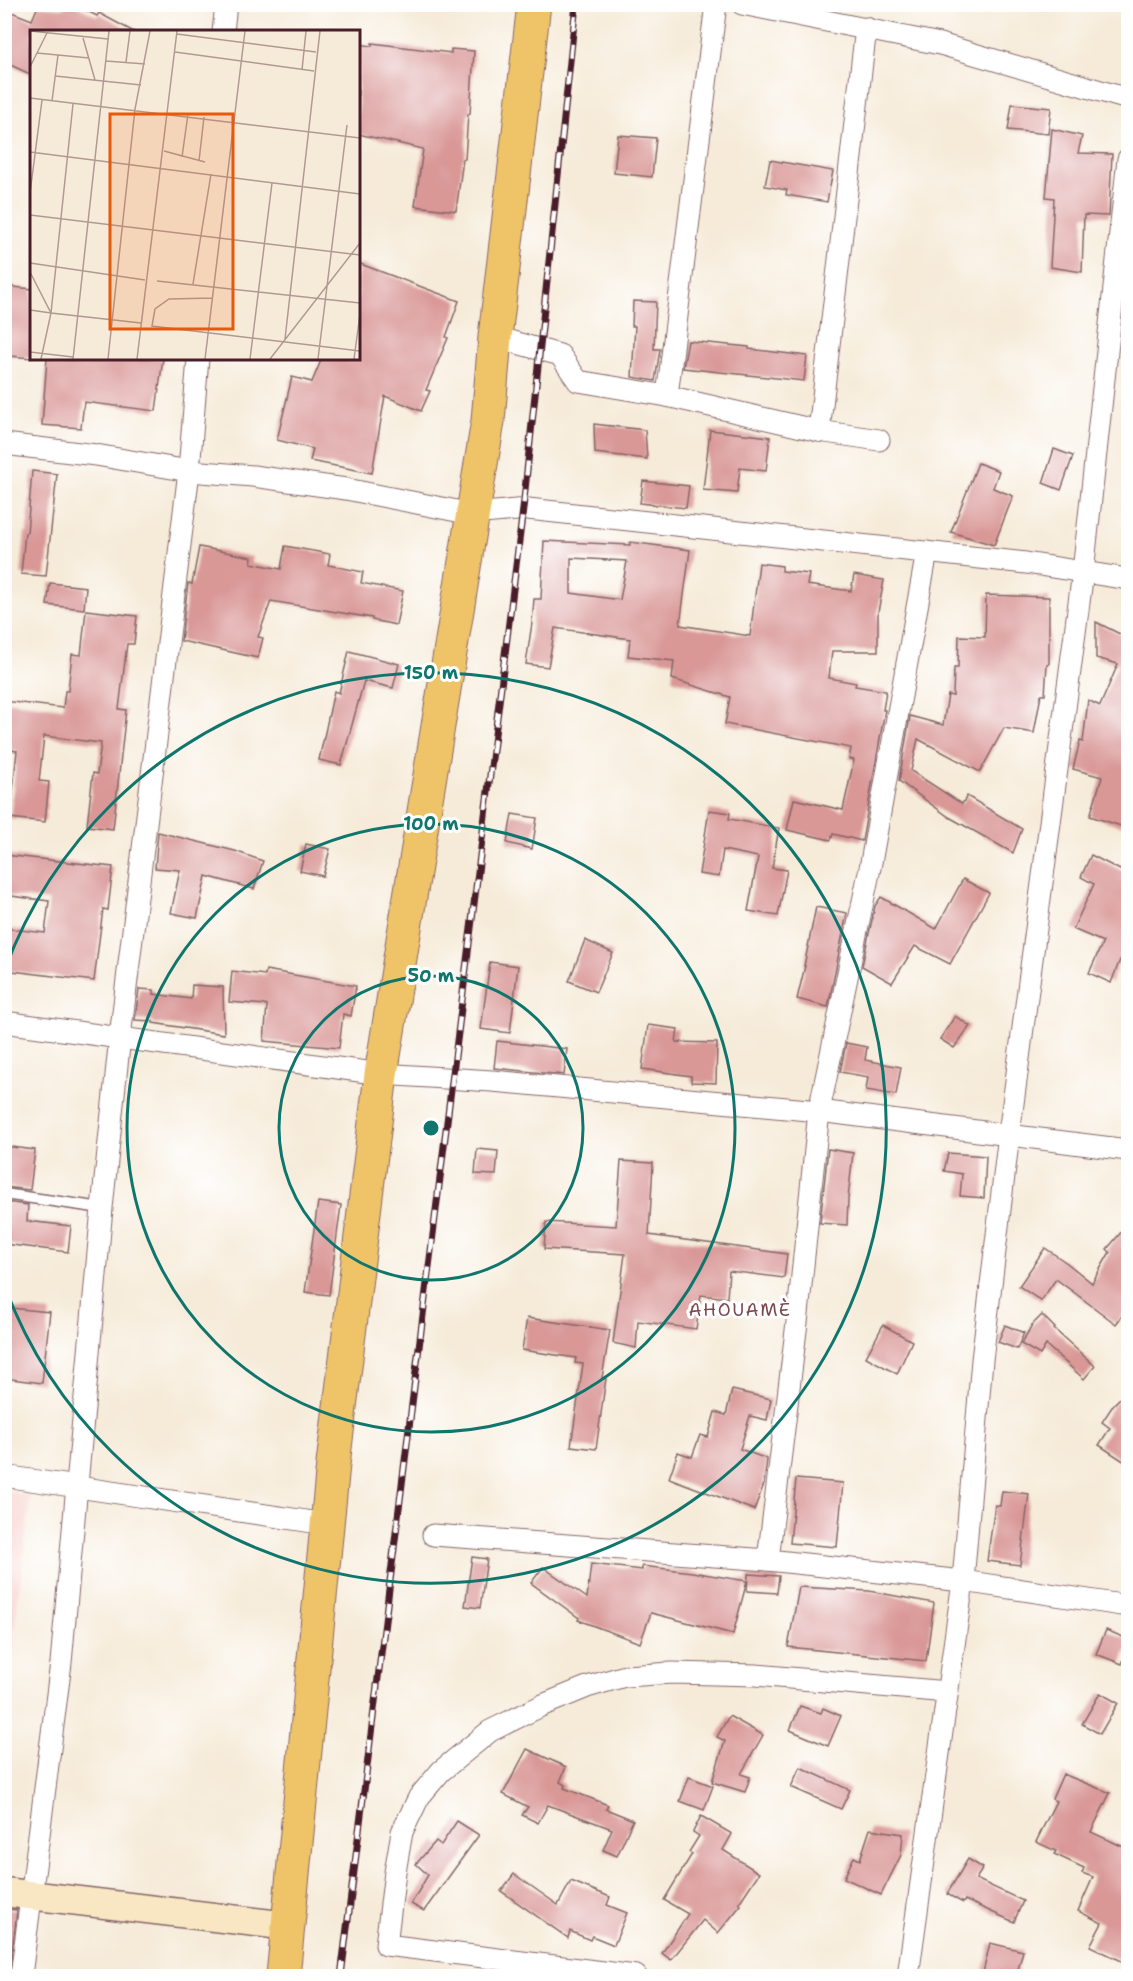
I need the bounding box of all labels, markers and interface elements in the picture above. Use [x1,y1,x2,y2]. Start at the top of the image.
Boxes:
inset map [30,30,360,360]
text: 150 m [404,661,459,685]
text: 100 m [403,812,459,836]
text: 50 m [408,964,455,988]
centre of rings [421,1118,441,1138]
district label: AHOUAMÈ [688,1298,792,1322]

